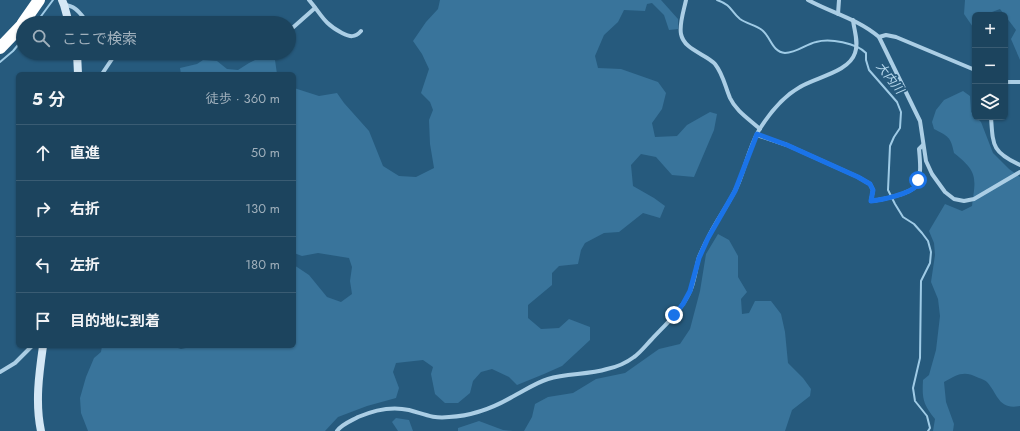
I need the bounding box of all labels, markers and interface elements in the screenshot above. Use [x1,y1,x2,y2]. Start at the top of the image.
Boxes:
map controls [972,12,1008,120]
button: + [972,12,1008,48]
search box [16,16,296,60]
icon: search [30,27,52,49]
text: ここで検索 [62,28,137,50]
button: − [972,48,1008,84]
water label: 大内川 [872,58,909,99]
button: layers [972,84,1008,120]
text: 5 分 [32,87,65,111]
text: 徒歩 · 360 m [206,89,280,108]
icon: ahead [32,142,54,164]
text: 直進 [70,142,100,164]
text: 50 m [251,143,280,162]
route start [909,171,927,189]
icon: right [32,198,54,220]
text: 右折 [70,198,100,220]
text: 130 m [245,199,280,218]
icon: left [32,254,54,276]
text: 左折 [70,254,100,276]
text: 180 m [245,255,280,274]
route end [665,306,683,324]
icon: arrive [32,310,54,332]
text: 目的地に到着 [70,310,160,332]

